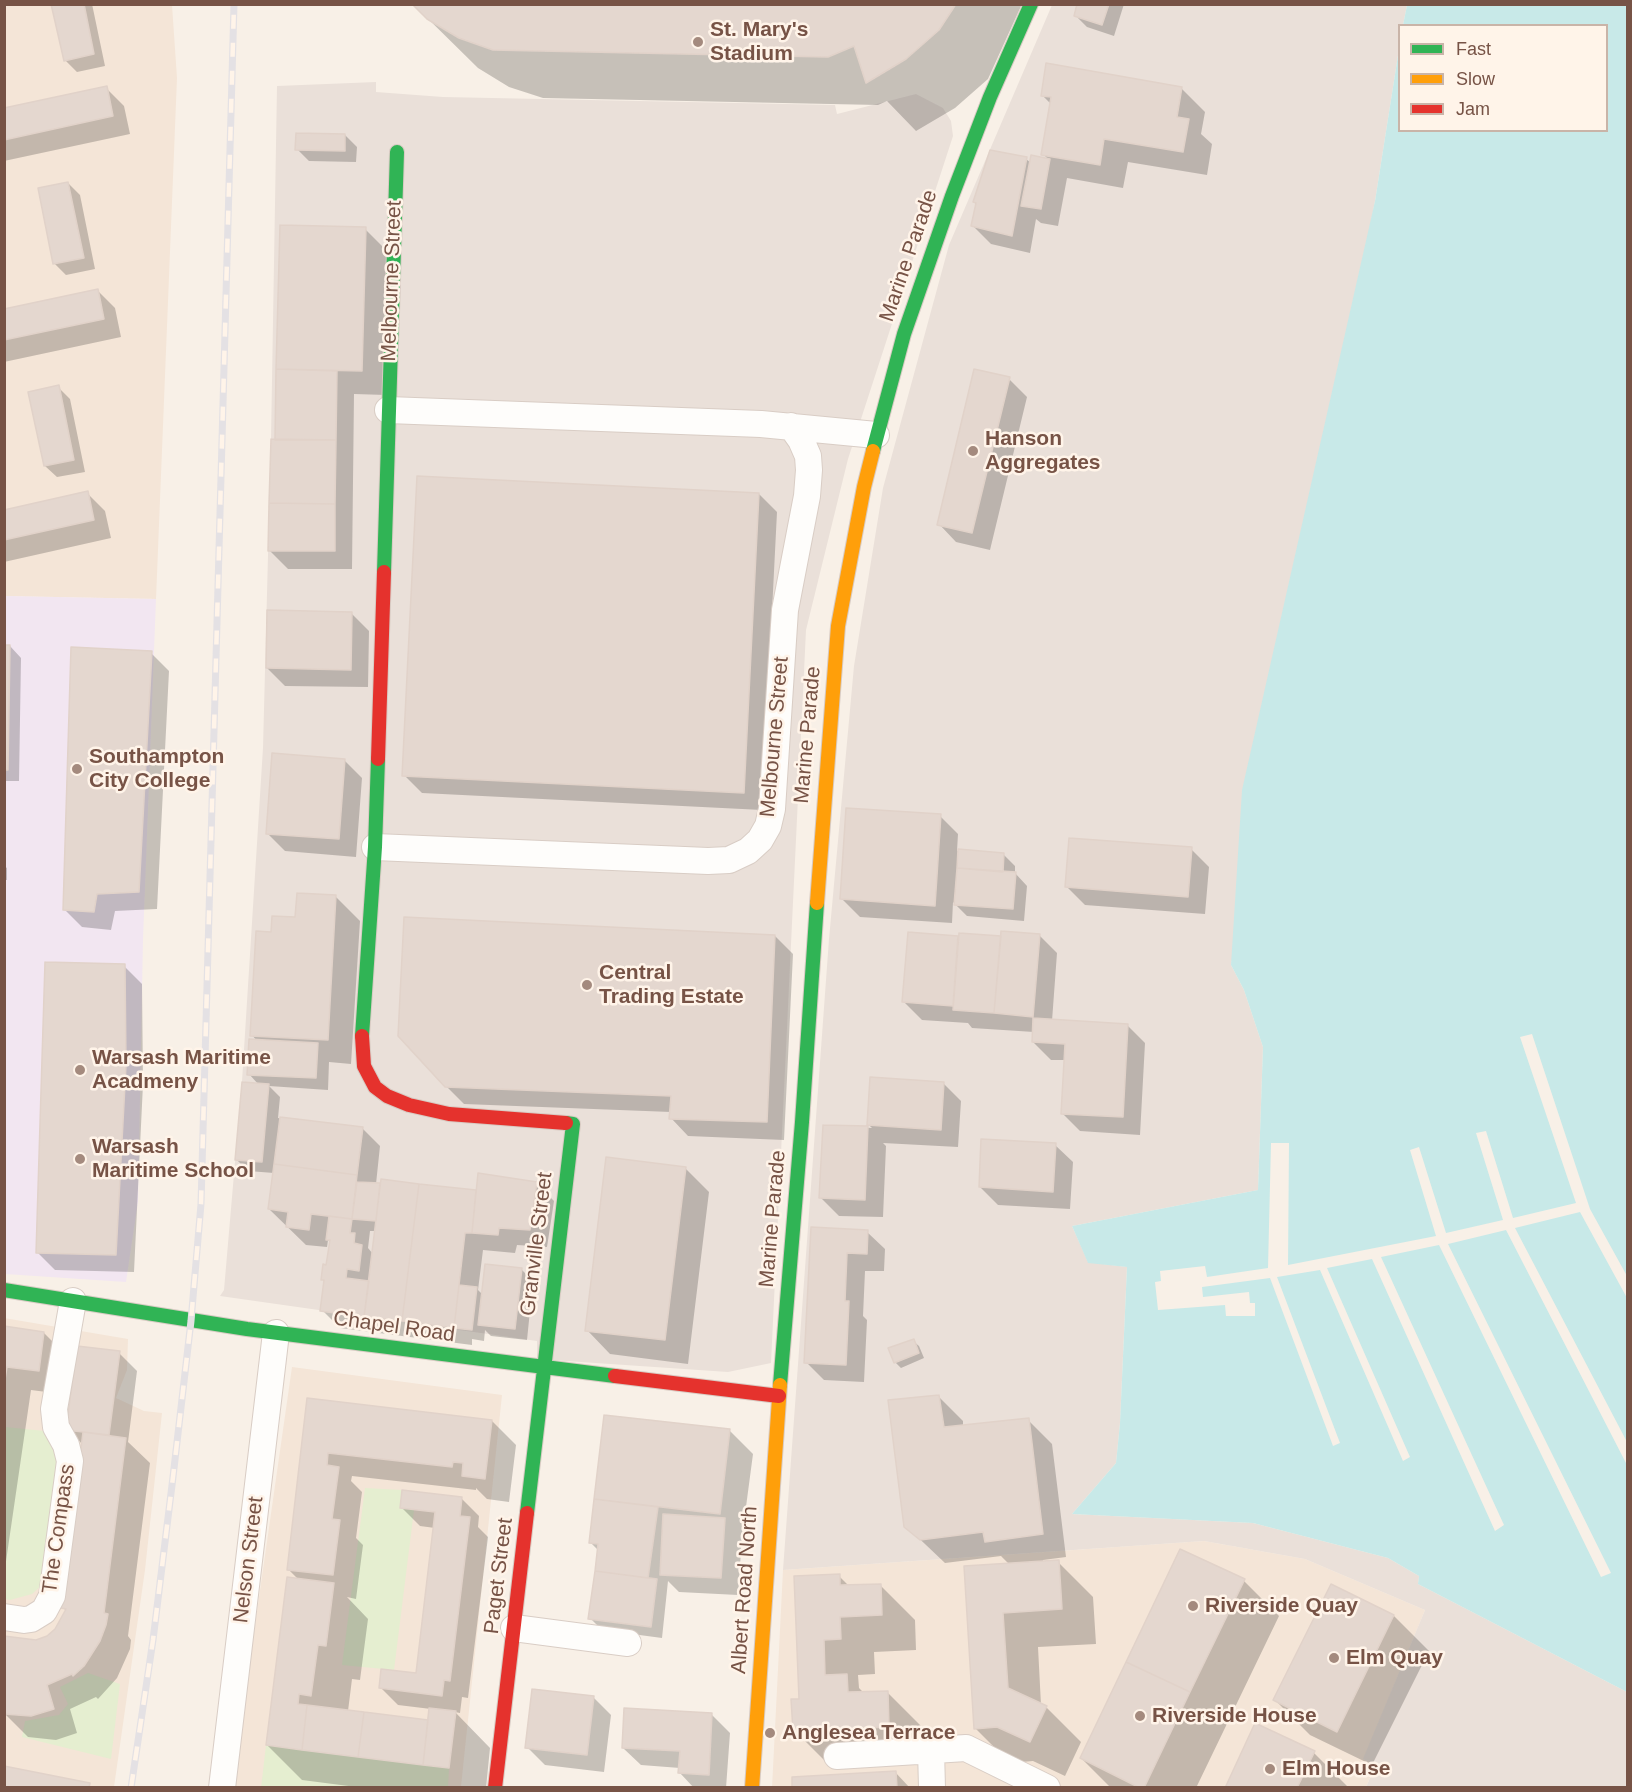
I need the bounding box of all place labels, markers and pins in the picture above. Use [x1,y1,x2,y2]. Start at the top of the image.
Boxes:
place label: St. Mary's Stadium [710,17,808,67]
marker: St. Mary's Stadium [691,35,705,49]
place label: Hanson Aggregates [985,426,1101,476]
marker: Hanson Aggregates [966,444,980,458]
place label: Southampton City College [89,744,224,794]
marker: Southampton City College [70,762,84,776]
place label: Central Trading Estate [599,960,744,1010]
marker: Central Trading Estate [580,978,594,992]
place label: Warsash Maritime Acadmeny [92,1045,271,1095]
marker: Warsash Maritime Acadmeny [73,1063,87,1077]
place label: Warsash Maritime School [92,1134,254,1184]
marker: Warsash Maritime School [73,1152,87,1166]
place label: Riverside Quay [1205,1593,1358,1619]
marker: Riverside Quay [1186,1599,1200,1613]
place label: Elm Quay [1346,1645,1443,1671]
marker: Elm Quay [1327,1651,1341,1665]
place label: Riverside House [1152,1703,1317,1729]
marker: Riverside House [1133,1709,1147,1723]
place label: Anglesea Terrace [782,1720,956,1746]
marker: Anglesea Terrace [763,1726,777,1740]
place label: Elm House [1282,1756,1391,1782]
marker: Elm House [1263,1762,1277,1776]

